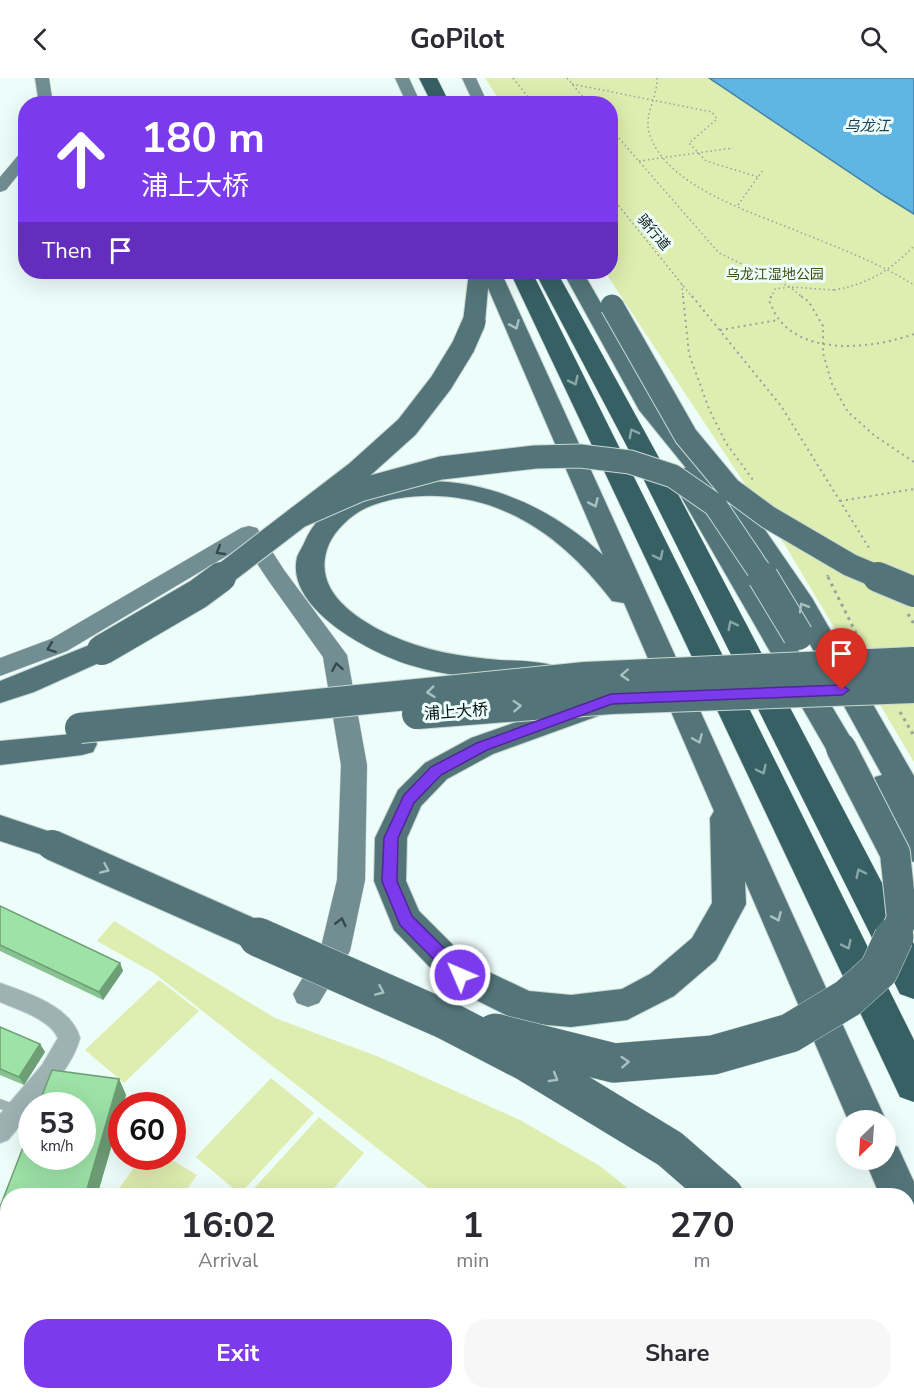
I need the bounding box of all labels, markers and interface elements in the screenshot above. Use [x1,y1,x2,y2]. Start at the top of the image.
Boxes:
text: GoPilot [410,21,504,58]
icon: back [24,23,57,56]
icon: search [857,23,890,56]
text: 180 m [141,110,265,167]
water label: 乌龙江 [844,116,891,136]
icon: ahead [42,120,120,198]
text: 浦上大桥 [141,168,249,205]
street label: 骑行道 [633,210,674,255]
icon: arrive [104,234,137,267]
text: Then [42,236,92,266]
park label: 乌龙江湿地公园 [726,265,824,284]
one-way arrow [507,318,519,329]
one-way arrow [566,374,578,385]
one-way arrow [629,429,640,439]
one-way arrow [587,496,599,507]
one-way arrow [216,543,226,555]
one-way arrow [652,550,664,561]
one-way arrow [799,603,811,613]
one-way arrow [728,621,739,631]
pin [816,628,867,690]
icon: arrive [825,637,858,670]
one-way arrow [47,641,58,653]
one-way arrow [331,662,344,672]
one-way arrow [620,668,629,681]
one-way arrow [426,685,435,698]
street label: 浦上大桥 [423,699,489,725]
one-way arrow [512,700,521,713]
one-way arrow [691,733,703,744]
one-way arrow [755,763,767,774]
one-way arrow [99,862,110,874]
one-way arrow [856,869,867,879]
one-way arrow [769,911,781,922]
one-way arrow [334,918,347,928]
one-way arrow [840,939,852,950]
position arrow [428,943,492,1007]
one-way arrow [373,983,384,995]
one-way arrow [621,1055,630,1068]
one-way arrow [548,1071,558,1082]
speed limit sign: 60 [108,1092,186,1170]
text: 53 [39,1103,75,1144]
north arrow [836,1110,896,1170]
map controls [836,1110,896,1170]
text: km/h [40,1136,74,1156]
text: 16:02 [180,1201,276,1250]
text: 1 [462,1201,484,1250]
text: 270 [670,1201,735,1250]
text: Arrival [198,1247,258,1274]
text: min [456,1247,489,1274]
text: m [694,1247,711,1274]
button: Exit [24,1319,452,1388]
button: Share [464,1319,891,1388]

